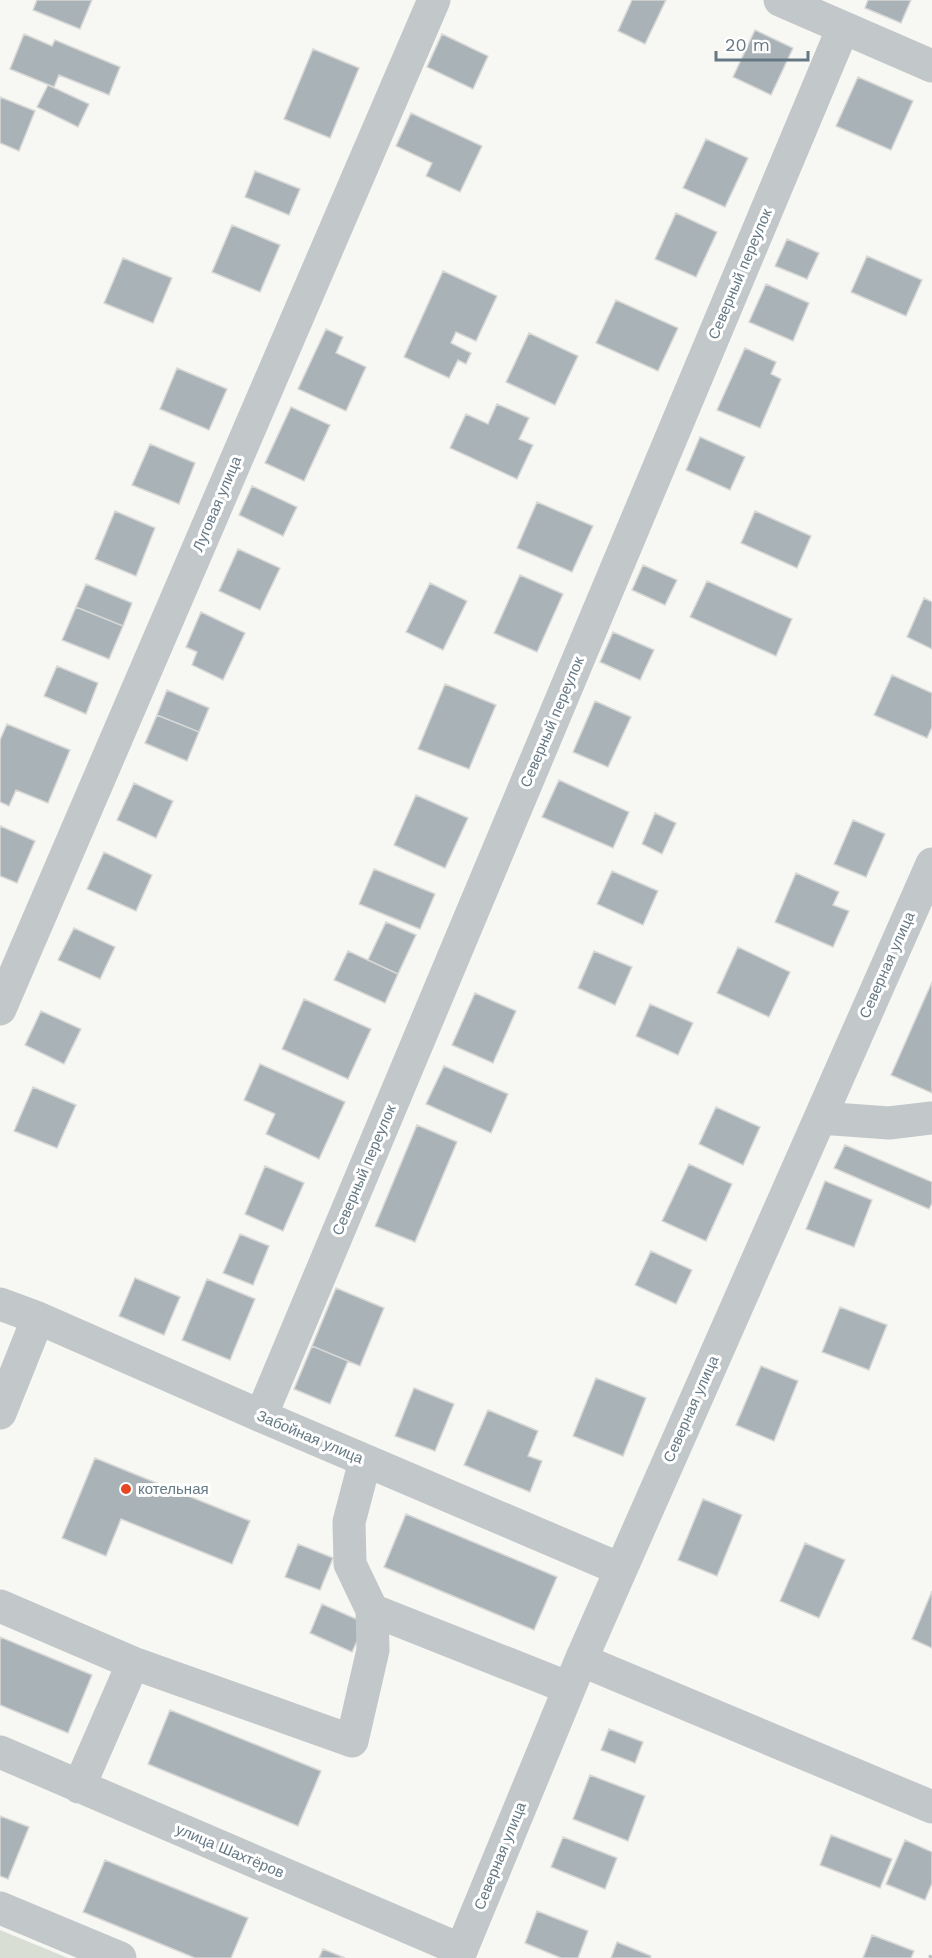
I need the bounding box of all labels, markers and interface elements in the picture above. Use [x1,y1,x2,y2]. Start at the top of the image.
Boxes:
scale bar [716,24,808,62]
text: 20 m [725,34,770,55]
street label: Северный переулок [704,206,776,342]
street label: Луговая улица [189,453,245,554]
street label: Северный переулок [516,654,588,790]
street label: Северная улица [855,908,919,1021]
street label: Северный переулок [328,1102,400,1238]
street label: Северная улица [659,1352,723,1465]
street label: Забойная улица [254,1406,366,1468]
place label: котельная [138,1480,209,1498]
marker: котельная [119,1482,133,1496]
street label: Северная улица [470,1799,530,1913]
street label: улица Шахтёров [173,1820,287,1882]

